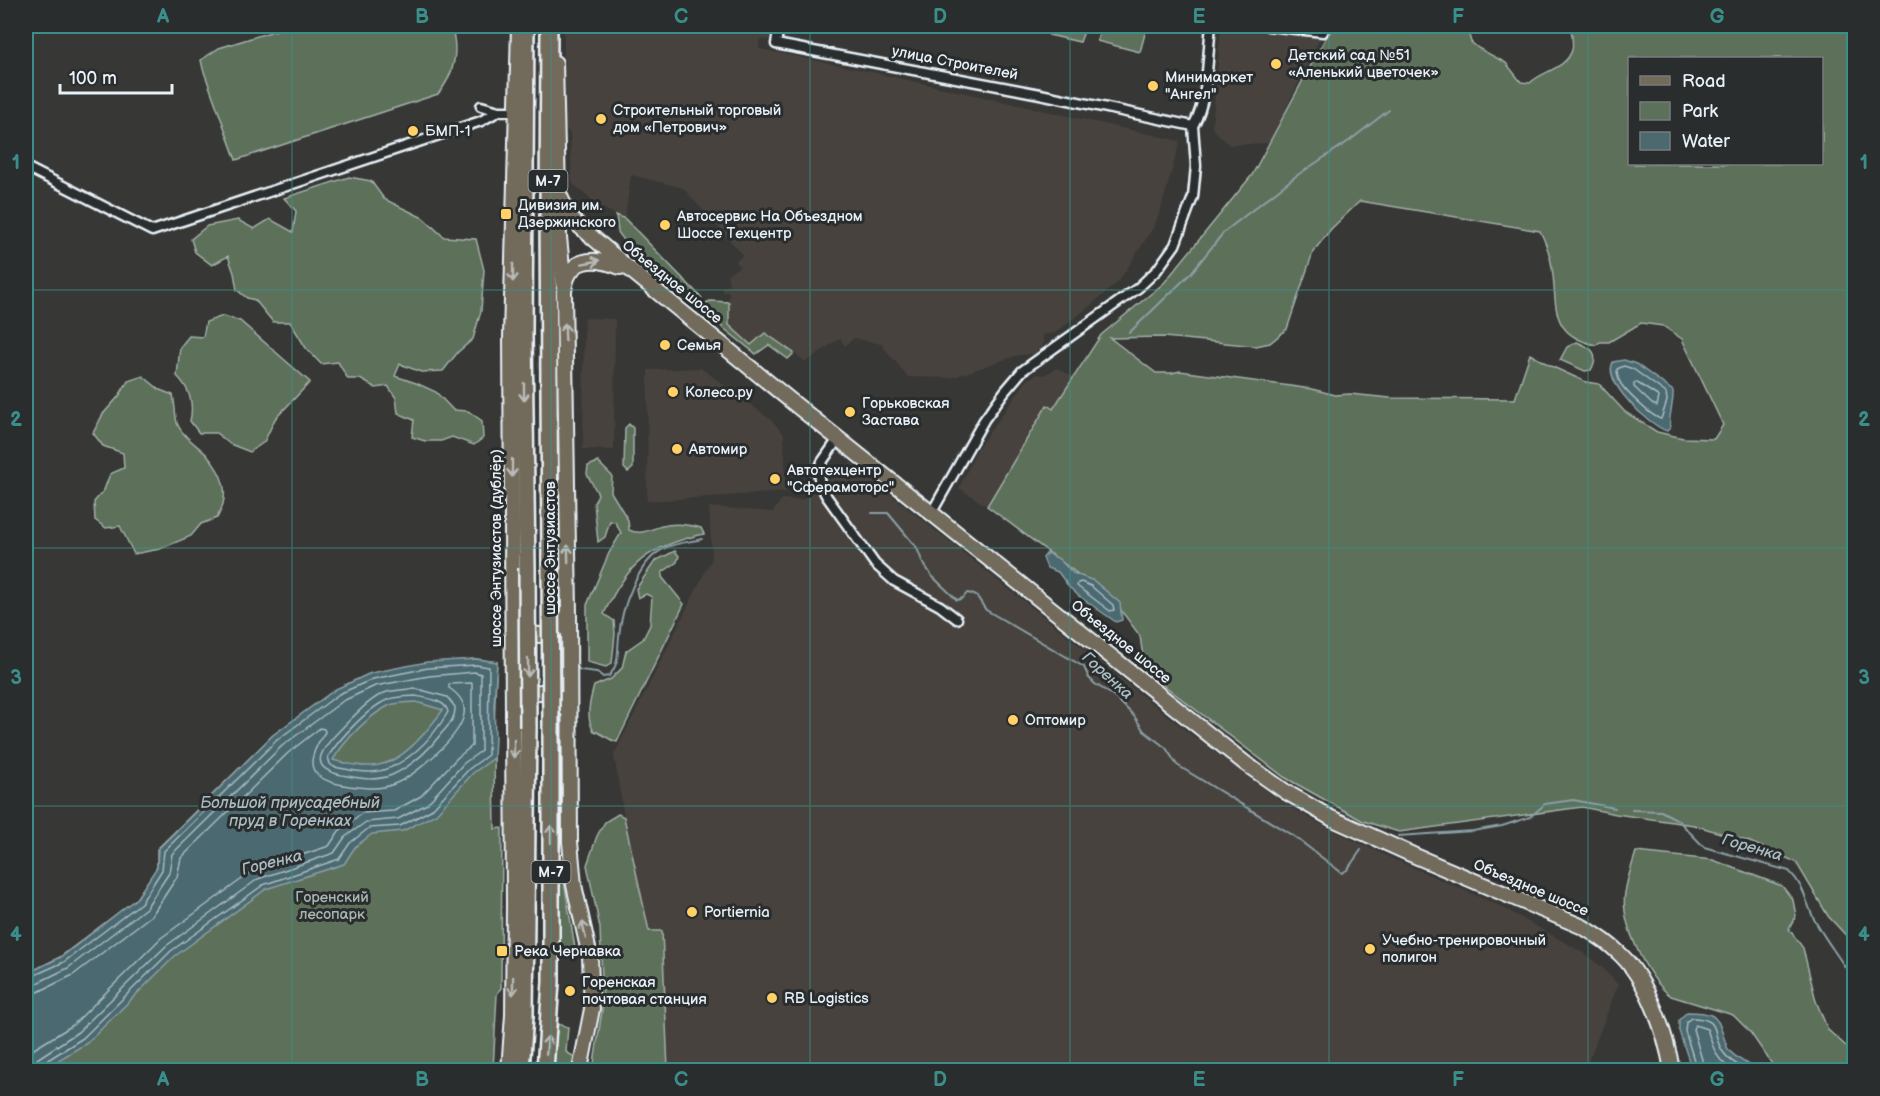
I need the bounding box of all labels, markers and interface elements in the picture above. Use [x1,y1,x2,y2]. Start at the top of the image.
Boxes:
text: A [156,5,170,29]
text: B [415,5,429,29]
text: C [674,5,688,29]
text: D [933,5,947,29]
text: E [1193,5,1206,29]
text: F [1452,5,1464,29]
text: G [1710,5,1725,29]
street label: улица Строителей [890,41,1020,85]
place label: Детский сад №51 «Аленький цветочек» [1288,46,1439,82]
scale bar [60,57,172,95]
marker: Детский сад №51 «Аленький цветочек» [1269,57,1283,71]
legend [1628,57,1823,165]
text: 100 m [69,68,117,89]
place label: Минимаркет "Ангел" [1165,68,1253,104]
text: Road [1682,71,1726,92]
marker: Минимаркет "Ангел" [1146,79,1160,93]
place label: Строительный торговый дом «Петрович» [613,101,781,137]
text: Park [1682,101,1718,122]
marker: Строительный торговый дом «Петрович» [594,112,608,126]
place label: БМП-1 [425,122,470,141]
marker: БМП-1 [406,124,420,138]
text: Water [1682,131,1730,152]
text: 1 [12,151,20,175]
text: 1 [1860,151,1868,175]
road number: М-7 [528,170,568,192]
place label: Дивизия им. Дзержинского [518,196,616,232]
marker: Дивизия им. Дзержинского [499,207,513,221]
place label: Автосервис На Объездном Шоссе Техцентр [676,207,863,243]
marker: Автосервис На Объездном Шоссе Техцентр [658,218,672,232]
street label: Объездное шоссе [618,236,726,328]
one-way arrow [581,256,600,267]
one-way arrow [508,263,519,283]
one-way arrow [560,323,571,343]
place label: Семья [677,336,721,355]
marker: Семья [658,338,672,352]
one-way arrow [518,382,530,402]
place label: Колесо.ру [685,383,753,402]
marker: Колесо.ру [666,385,680,399]
place label: Горьковская Застава [862,394,950,430]
marker: Горьковская Застава [843,405,857,419]
text: 2 [10,408,22,432]
text: 2 [1858,408,1870,432]
place label: Автомир [688,440,748,459]
marker: Автомир [670,442,684,456]
street label: шоссе Энтузиастов (дублёр) [487,449,506,647]
one-way arrow [506,458,518,478]
place label: Автотехцентр "Сферамоторс" [786,461,894,497]
marker: Автотехцентр "Сферамоторс" [768,472,782,486]
street label: шоссе Энтузиастов [541,481,560,615]
one-way arrow [562,544,574,564]
street label: Объездное шоссе [1067,596,1175,688]
water label: Горенка [1078,648,1136,704]
one-way arrow [522,658,534,678]
text: 3 [10,666,22,690]
text: 3 [1858,666,1870,690]
place label: Оптомир [1025,711,1086,730]
marker: Оптомир [1006,713,1020,727]
one-way arrow [508,738,520,758]
water label: Большой приусадебный пруд в Горенках [200,794,380,831]
one-way arrow [545,825,557,845]
water label: Горенка [1720,830,1784,866]
water label: Горенка [240,846,304,880]
street label: Объездное шоссе [1471,855,1591,921]
road number: М-7 [532,861,570,883]
park label: Горенский лесопарк [295,888,369,924]
place label: Portiernia [704,903,770,922]
marker: Portiernia [685,905,699,919]
one-way arrow [578,921,589,940]
text: 4 [10,923,22,947]
text: 4 [1858,923,1870,947]
place label: Учебно-тренировочный полигон [1382,931,1546,967]
place label: Река Чернавка [514,942,621,961]
marker: Учебно-тренировочный полигон [1363,942,1377,956]
marker: Река Чернавка [495,944,509,958]
place label: Горенская почтовая станция [582,973,707,1009]
one-way arrow [507,975,519,995]
marker: Горенская почтовая станция [563,984,577,998]
place label: RB Logistics [784,989,869,1008]
marker: RB Logistics [765,991,779,1005]
one-way arrow [542,1035,553,1055]
text: A [156,1068,170,1092]
text: B [415,1068,429,1092]
text: C [674,1068,688,1092]
text: D [933,1068,947,1092]
text: E [1193,1068,1206,1092]
text: F [1452,1068,1464,1092]
text: G [1710,1068,1725,1092]

